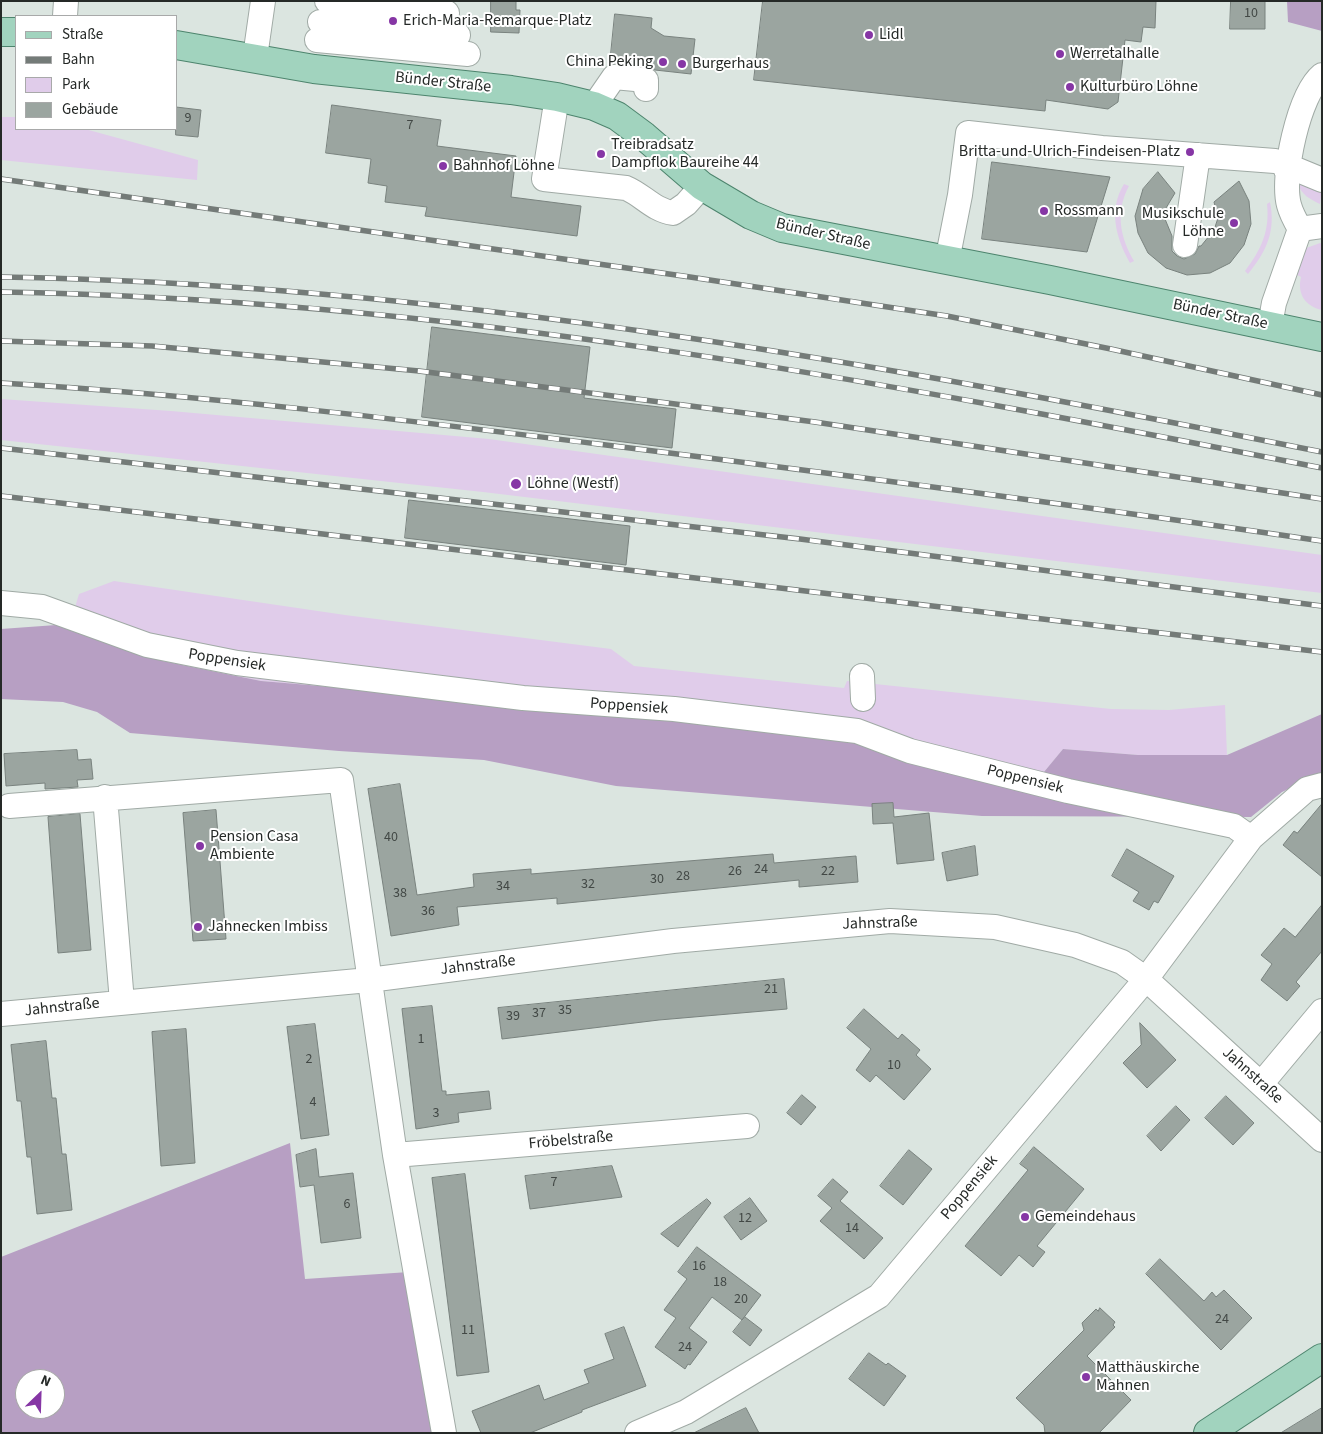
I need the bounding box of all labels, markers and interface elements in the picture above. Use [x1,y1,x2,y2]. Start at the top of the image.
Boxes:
house number: 10 [1244,6,1258,22]
place label: Erich-Maria-Remarque-Platz [403,11,592,31]
legend [15,15,178,130]
marker: Erich-Maria-Remarque-Platz [387,15,399,27]
text: Straße [62,24,103,45]
place label: Lidl [879,25,904,45]
marker: Lidl [863,29,875,41]
place label: Werretalhalle [1070,44,1159,64]
marker: Werretalhalle [1054,48,1066,60]
text: Bahn [62,49,95,70]
place label: China Peking [566,52,653,72]
place label: Burgerhaus [692,54,769,74]
marker: China Peking [657,56,669,68]
marker: Burgerhaus [676,58,688,70]
street label: Bünder Straße [394,68,492,98]
text: Park [62,74,90,95]
place label: Kulturbüro Löhne [1080,77,1198,97]
marker: Kulturbüro Löhne [1064,81,1076,93]
text: Gebäude [62,99,118,120]
house number: 9 [185,111,191,127]
house number: 7 [407,118,413,134]
place label: Treibradsatz Dampflok Baureihe 44 [611,135,759,173]
place label: Britta-und-Ulrich-Findeisen-Platz [959,142,1180,162]
marker: Britta-und-Ulrich-Findeisen-Platz [1184,146,1196,158]
marker: Treibradsatz Dampflok Baureihe 44 [595,148,607,160]
place label: Bahnhof Löhne [453,156,555,176]
marker: Bahnhof Löhne [437,160,449,172]
place label: Rossmann [1054,201,1124,221]
place label: Musikschule Löhne [1142,204,1224,242]
marker: Rossmann [1038,205,1050,217]
street label: Bünder Straße [774,215,872,255]
marker: Musikschule Löhne [1228,217,1240,229]
street label: Bünder Straße [1171,296,1269,334]
place label: Löhne (Westf) [527,474,619,494]
marker: Löhne (Westf) [509,477,523,491]
street label: Poppensiek [187,645,267,677]
street label: Poppensiek [589,695,669,719]
street label: Poppensiek [985,761,1065,799]
place label: Pension Casa Ambiente [210,827,299,865]
house number: 40 [384,830,398,846]
marker: Pension Casa Ambiente [194,840,206,852]
house number: 24 [754,862,768,878]
house number: 26 [728,864,742,880]
house number: 22 [821,864,835,880]
house number: 28 [676,869,690,885]
house number: 30 [650,872,664,888]
house number: 32 [581,877,595,893]
house number: 34 [496,879,510,895]
house number: 38 [393,886,407,902]
house number: 36 [421,904,435,920]
street label: Jahnstraße [842,913,918,935]
place label: Jahnecken Imbiss [208,917,328,937]
marker: Jahnecken Imbiss [192,921,204,933]
street label: Jahnstraße [439,952,517,980]
house number: 21 [764,982,778,998]
street label: Jahnstraße [24,995,100,1021]
house number: 35 [558,1003,572,1019]
house number: 37 [532,1006,546,1022]
house number: 39 [506,1009,520,1025]
house number: 1 [418,1032,424,1048]
street label: Jahnstraße [1218,1044,1286,1108]
house number: 2 [306,1052,312,1068]
house number: 10 [887,1058,901,1074]
house number: 4 [310,1095,316,1111]
house number: 3 [433,1106,439,1122]
street label: Fröbelstraße [528,1128,614,1154]
street label: Poppensiek [937,1152,1003,1224]
house number: 7 [551,1175,557,1191]
house number: 6 [344,1197,350,1213]
place label: Gemeindehaus [1035,1207,1136,1227]
house number: 12 [738,1211,752,1227]
marker: Gemeindehaus [1019,1211,1031,1223]
house number: 14 [845,1221,859,1237]
house number: 16 [692,1259,706,1275]
house number: 18 [713,1275,727,1291]
house number: 20 [734,1292,748,1308]
house number: 24 [1215,1312,1229,1328]
house number: 11 [461,1323,475,1339]
house number: 24 [678,1340,692,1356]
place label: Matthäuskirche Mahnen [1096,1358,1199,1396]
north arrow [15,1369,65,1419]
text: N [37,1370,54,1392]
marker: Matthäuskirche Mahnen [1080,1371,1092,1383]

